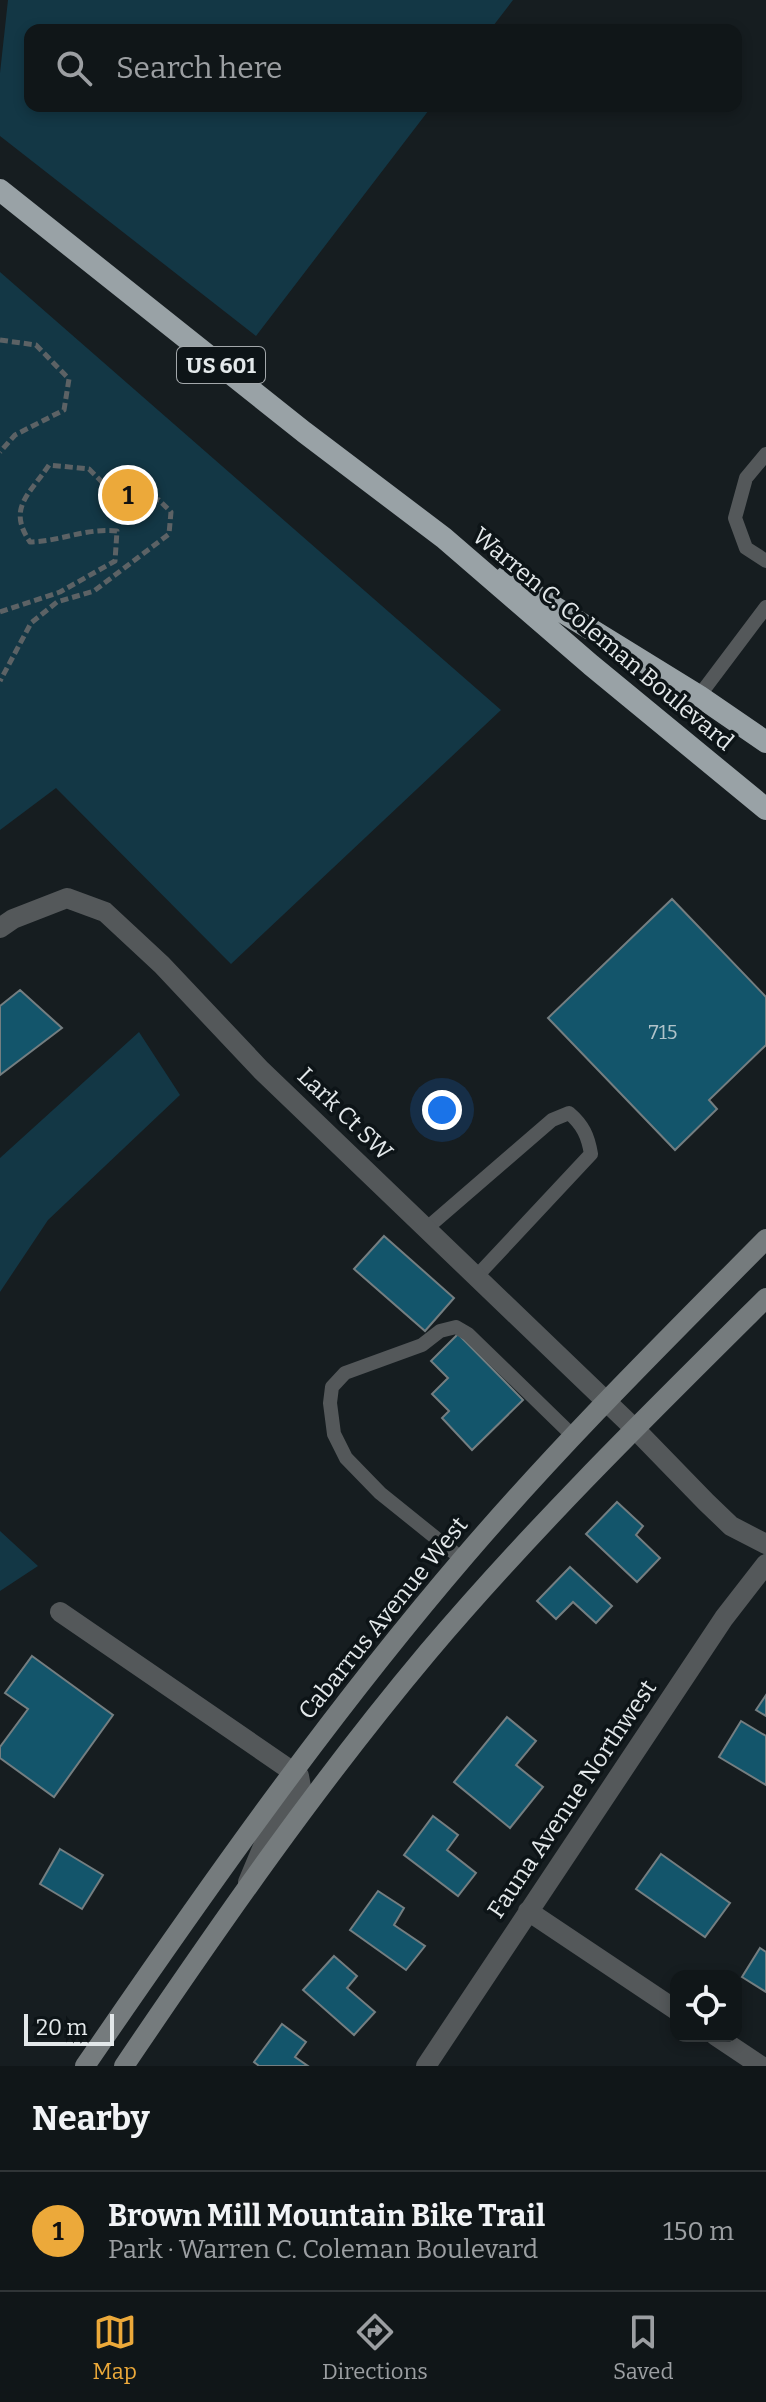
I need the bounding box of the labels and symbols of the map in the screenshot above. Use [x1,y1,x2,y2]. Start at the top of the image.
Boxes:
road number: US 601 [177,347,265,383]
pin: 1 [102,465,154,525]
street label: Warren C. Coleman Boulevard [467,522,739,756]
house number: 715 [649,1020,677,1044]
street label: Lark Ct SW [292,1062,399,1166]
your location [422,1090,462,1130]
street label: Cabarrus Avenue West [293,1511,473,1725]
street label: Fauna Avenue Northwest [482,1674,662,1923]
scale bar [24,2010,114,2046]

